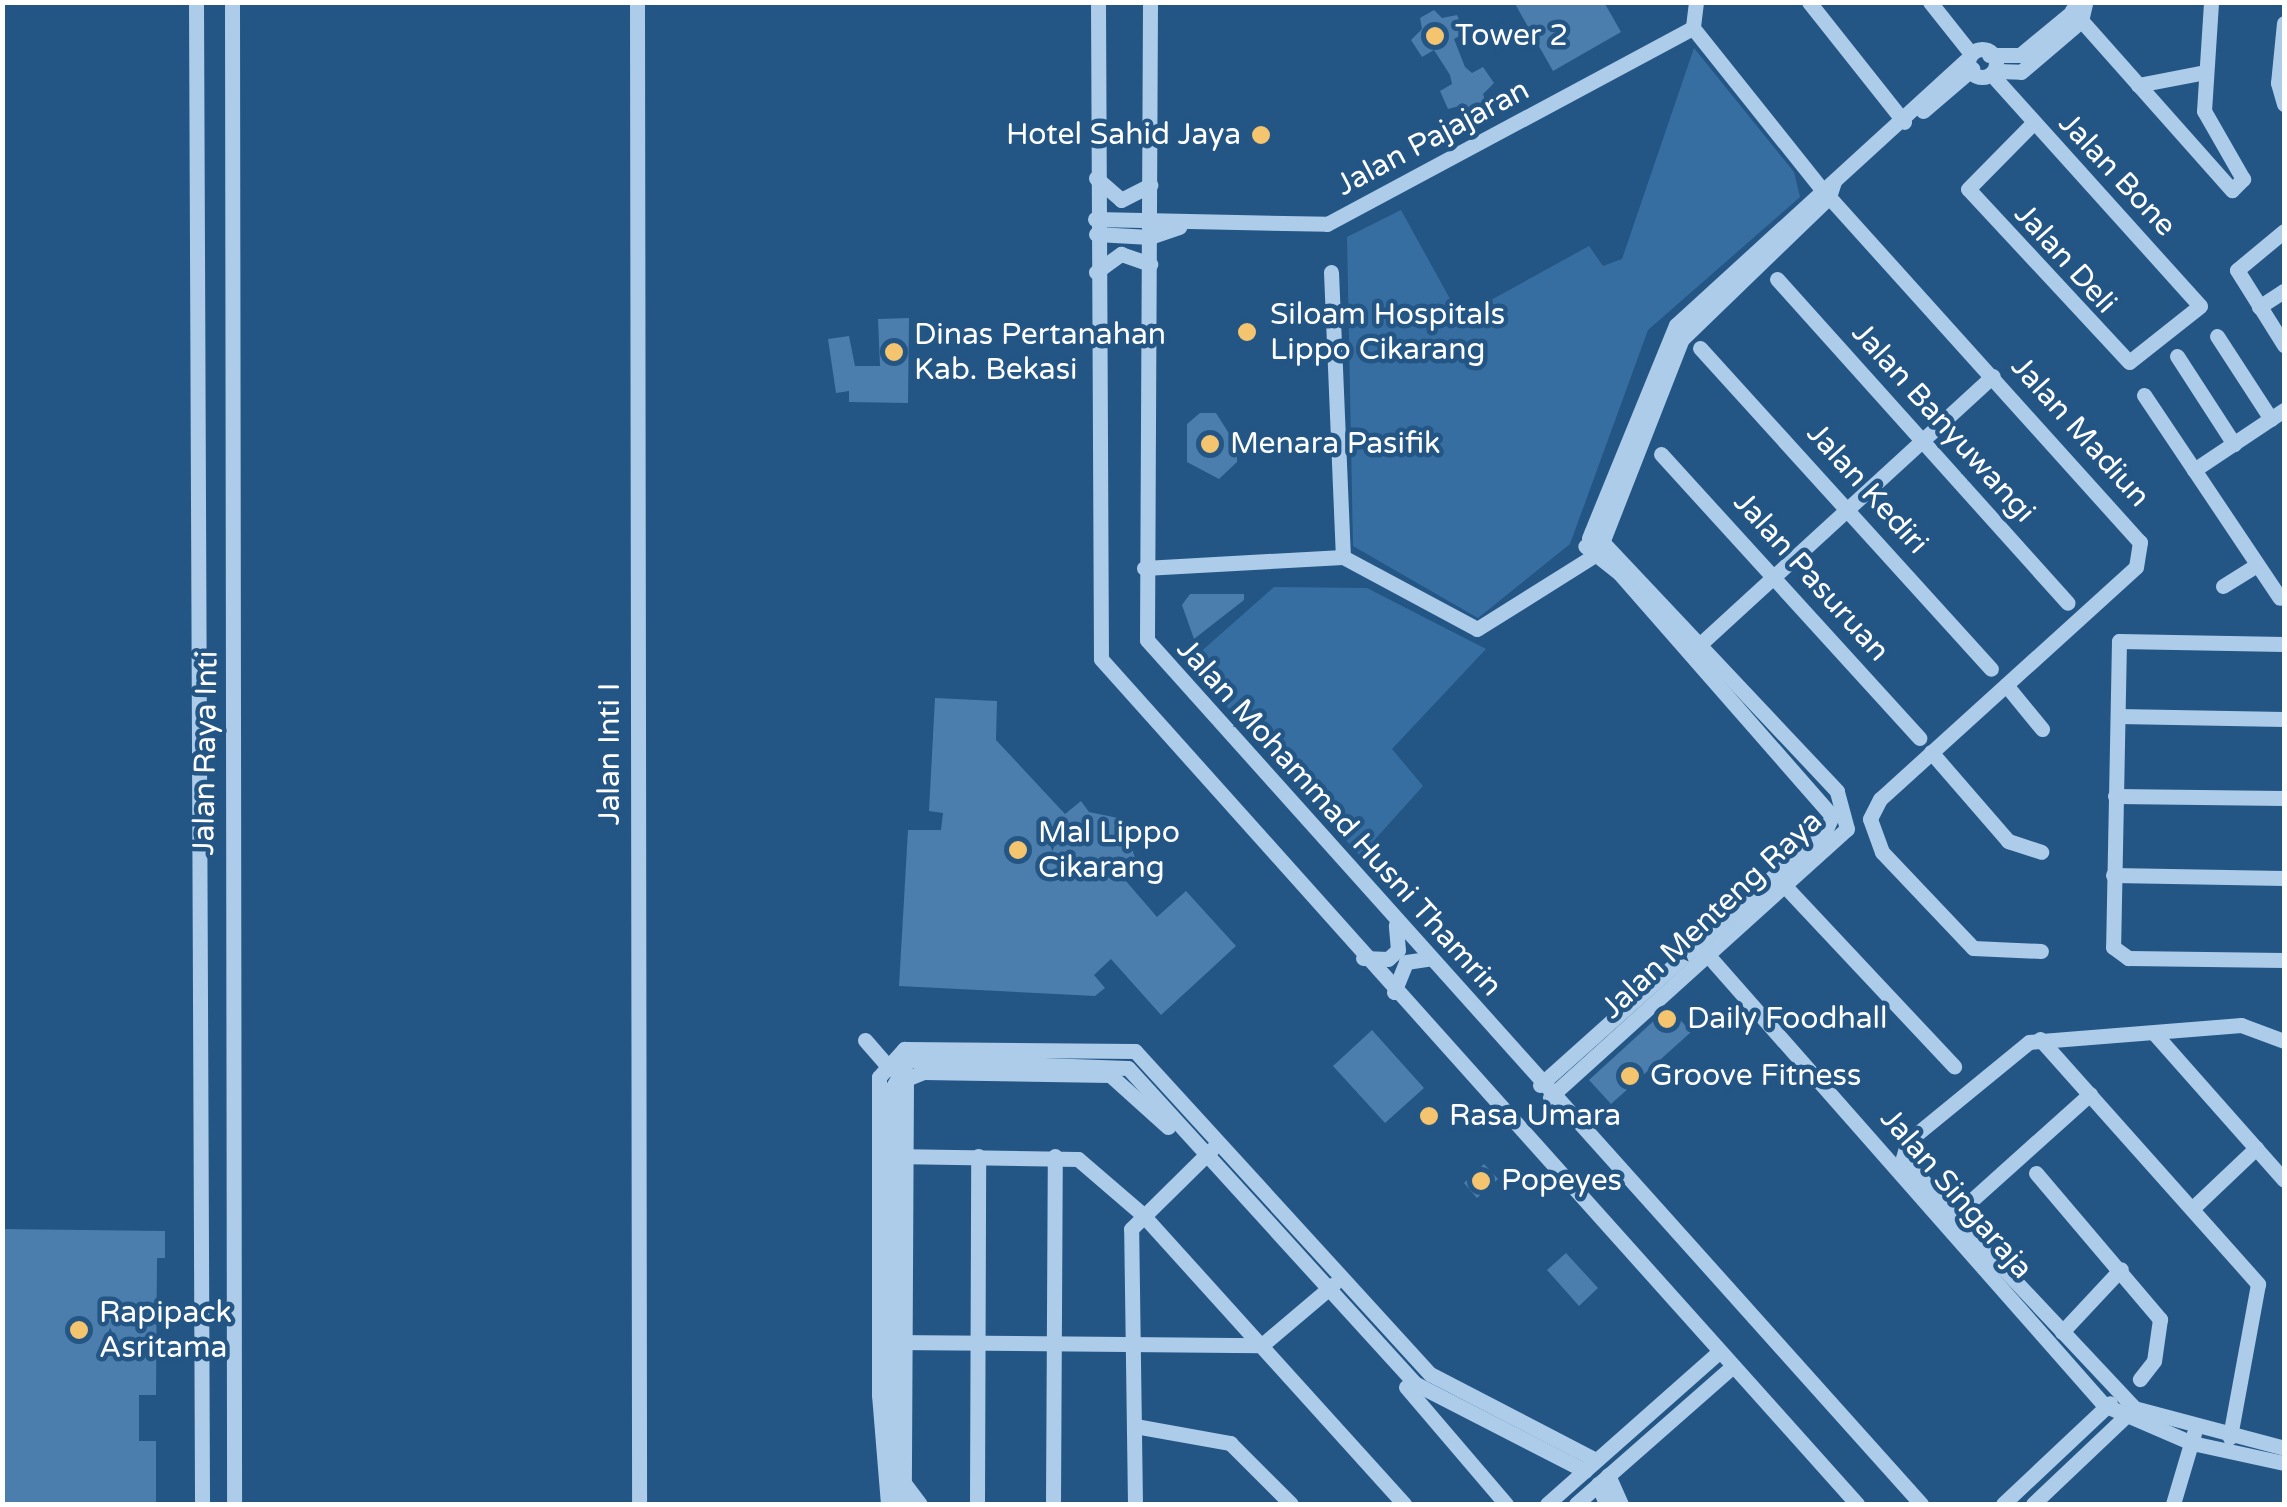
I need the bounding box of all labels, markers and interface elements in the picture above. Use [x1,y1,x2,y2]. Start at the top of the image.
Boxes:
place label: Tower 2 [1455,18,1568,54]
marker: Tower 2 [1424,25,1446,47]
street label: Jalan Pajajaran [1330,72,1536,204]
street label: Jalan Bone [2051,106,2183,244]
place label: Hotel Sahid Jaya [1006,117,1241,153]
marker: Hotel Sahid Jaya [1250,124,1272,146]
street label: Jalan Deli [2006,197,2124,321]
place label: Siloam Hospitals Lippo Cikarang [1270,297,1505,368]
street label: Jalan Banyuwangi [1844,316,2042,530]
place label: Dinas Pertanahan Kab. Bekasi [914,317,1166,388]
marker: Siloam Hospitals Lippo Cikarang [1234,319,1260,345]
marker: Dinas Pertanahan Kab. Bekasi [883,341,905,363]
street label: Jalan Madiun [2003,349,2157,515]
street label: Jalan Kediri [1799,416,1935,562]
place label: Menara Pasifik [1230,426,1440,462]
marker: Menara Pasifik [1199,433,1221,455]
street label: Jalan Pasuruan [1726,485,1896,669]
street label: Jalan Mohammad Husni Thamrin [1169,632,1509,1004]
street label: Jalan Raya Inti [186,650,226,856]
street label: Jalan Inti I [592,683,628,825]
street label: Jalan Menteng Raya [1594,803,1830,1027]
place label: Mal Lippo Cikarang [1038,815,1180,886]
marker: Mal Lippo Cikarang [1007,839,1029,861]
place label: Daily Foodhall [1687,1001,1887,1037]
marker: Daily Foodhall [1656,1008,1678,1030]
place label: Groove Fitness [1650,1058,1861,1094]
marker: Groove Fitness [1619,1065,1641,1087]
place label: Rasa Umara [1449,1098,1621,1134]
street label: Jalan Singaraja [1872,1102,2040,1286]
marker: Rasa Umara [1418,1105,1440,1127]
place label: Popeyes [1501,1163,1622,1199]
marker: Popeyes [1470,1170,1492,1192]
place label: Rapipack Asritama [99,1295,232,1366]
marker: Rapipack Asritama [68,1319,90,1341]

